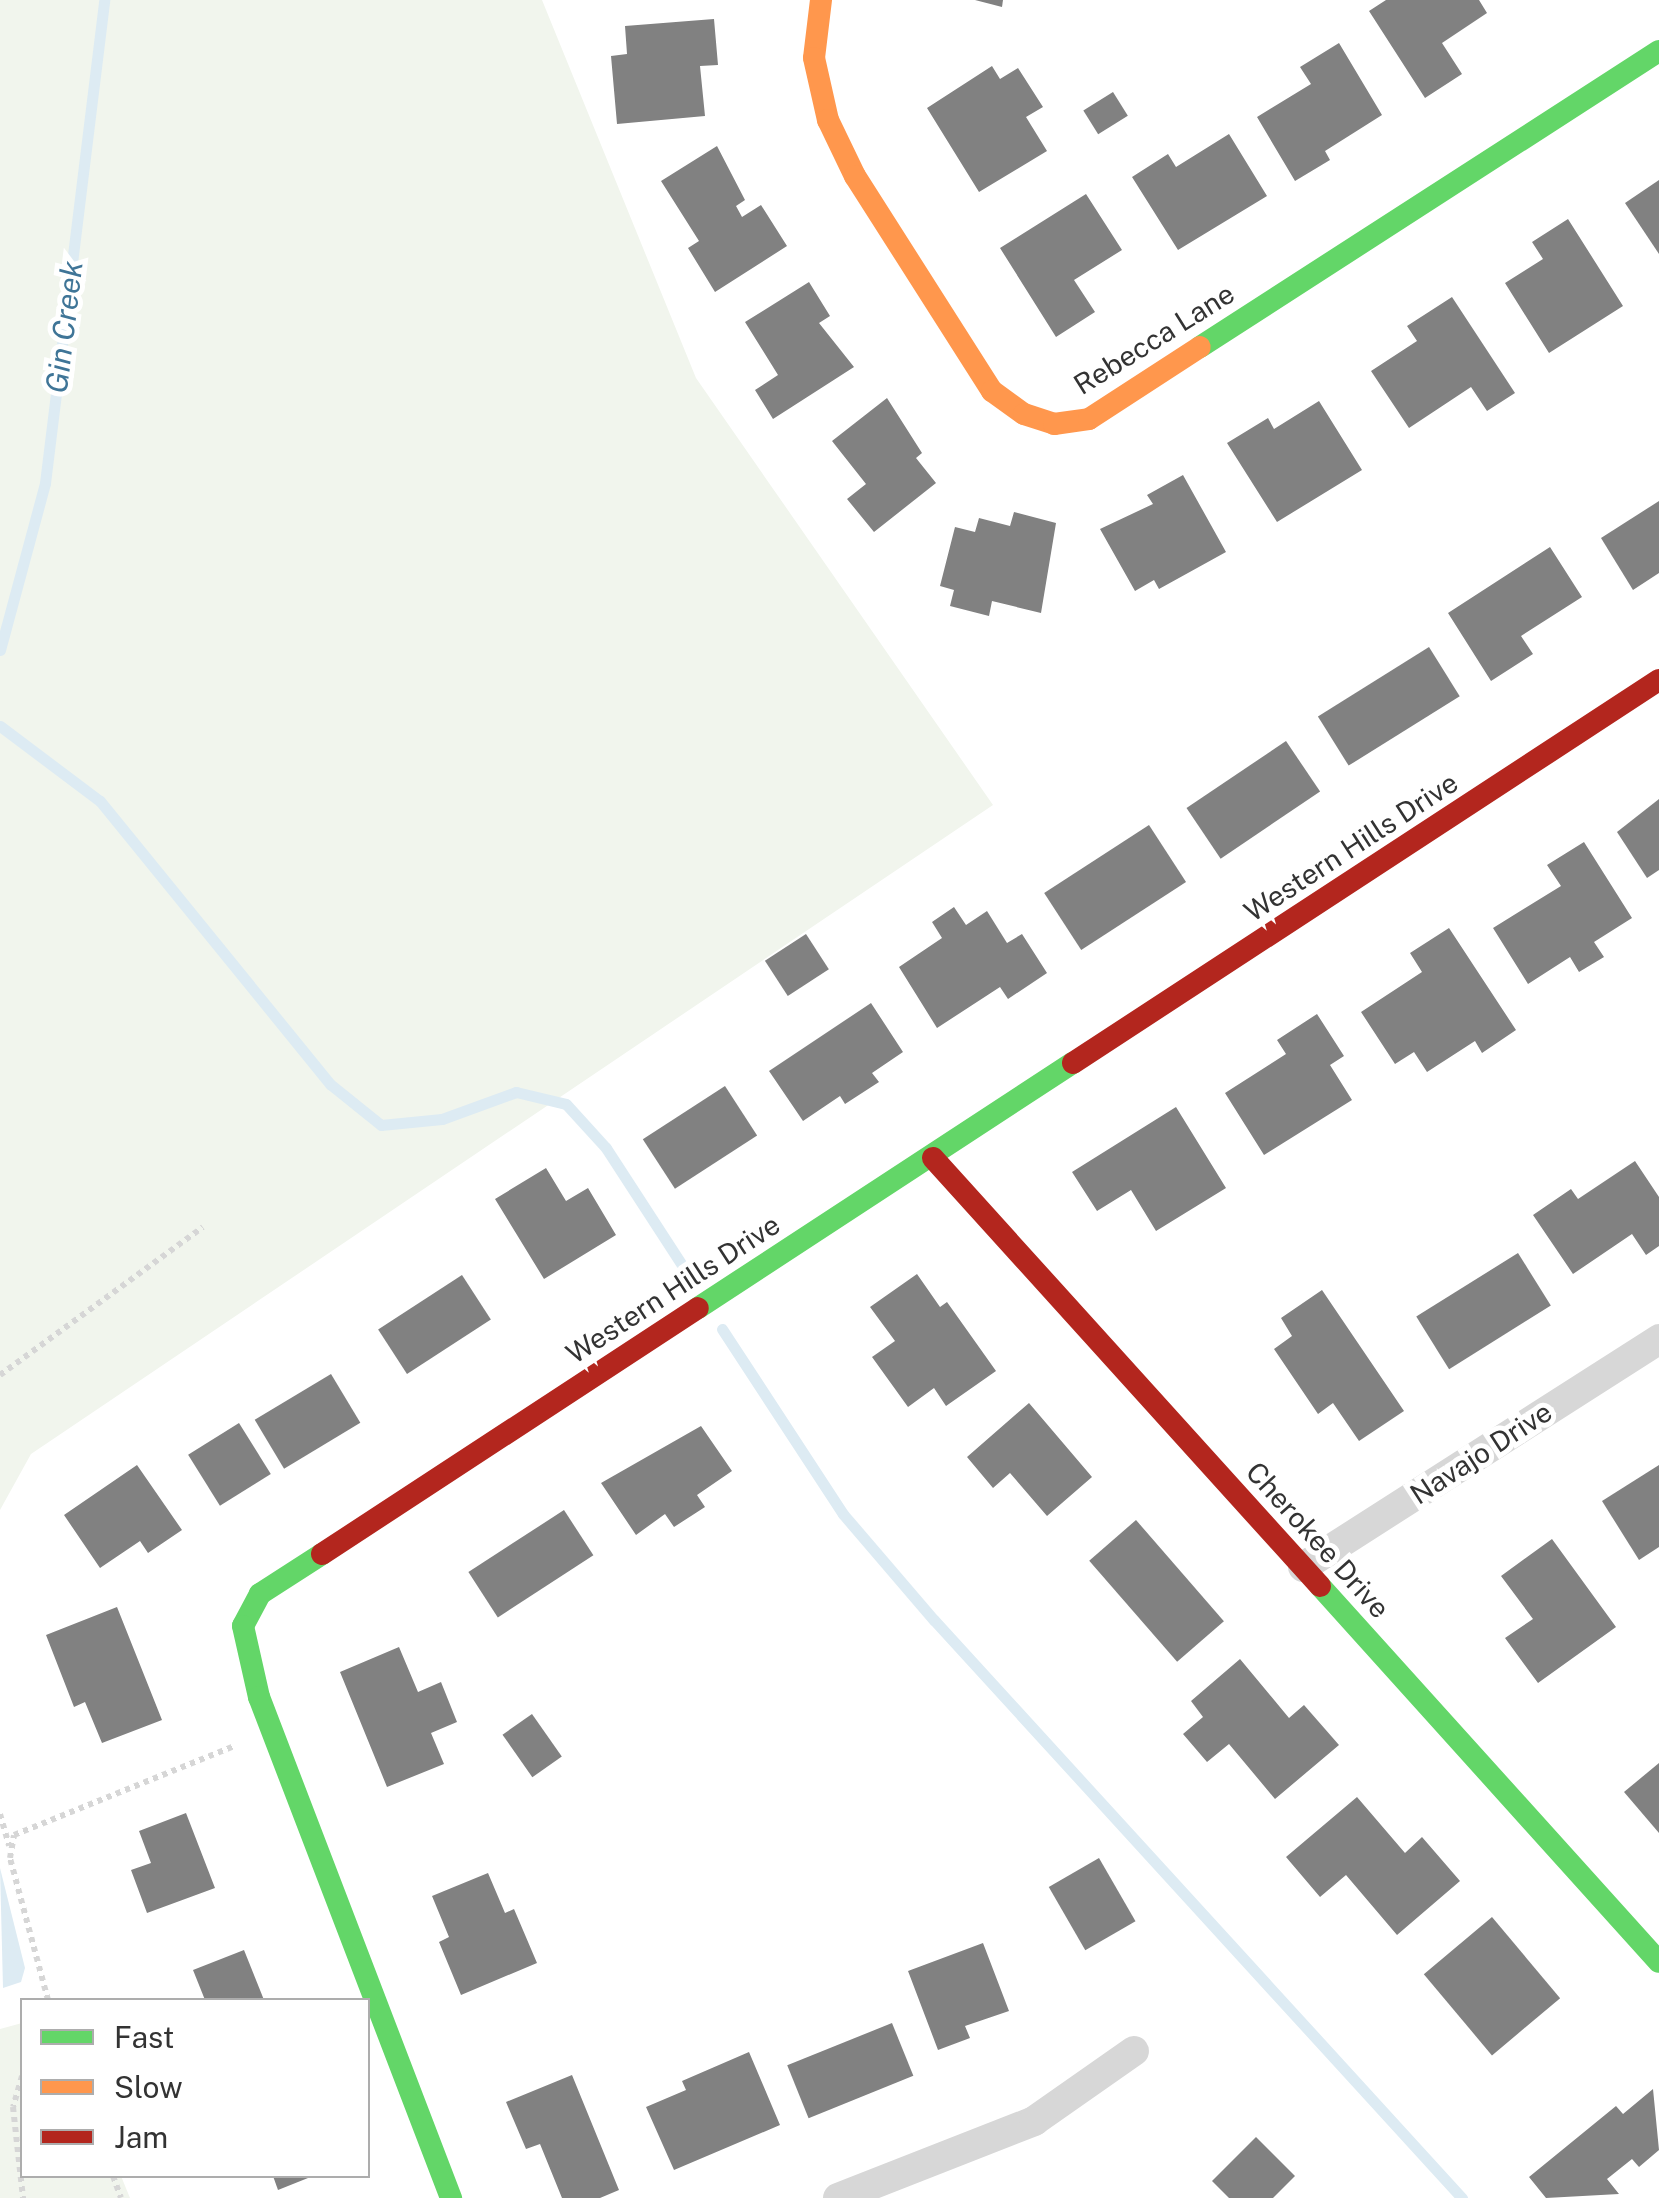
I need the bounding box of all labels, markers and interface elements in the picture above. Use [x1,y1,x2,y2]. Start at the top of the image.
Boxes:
water label: Gin Creek [38,259,90,395]
street label: Rebecca Lane [1068,276,1240,402]
street label: Western Hills Drive [1238,765,1464,929]
street label: Western Hills Drive [560,1207,786,1371]
street label: Navajo Drive [1404,1395,1558,1511]
street label: Cherokee Drive [1239,1455,1397,1625]
legend [20,1998,370,2178]
text: Fast [114,2019,174,2055]
text: Slow [114,2069,183,2105]
text: Jam [114,2119,168,2155]

